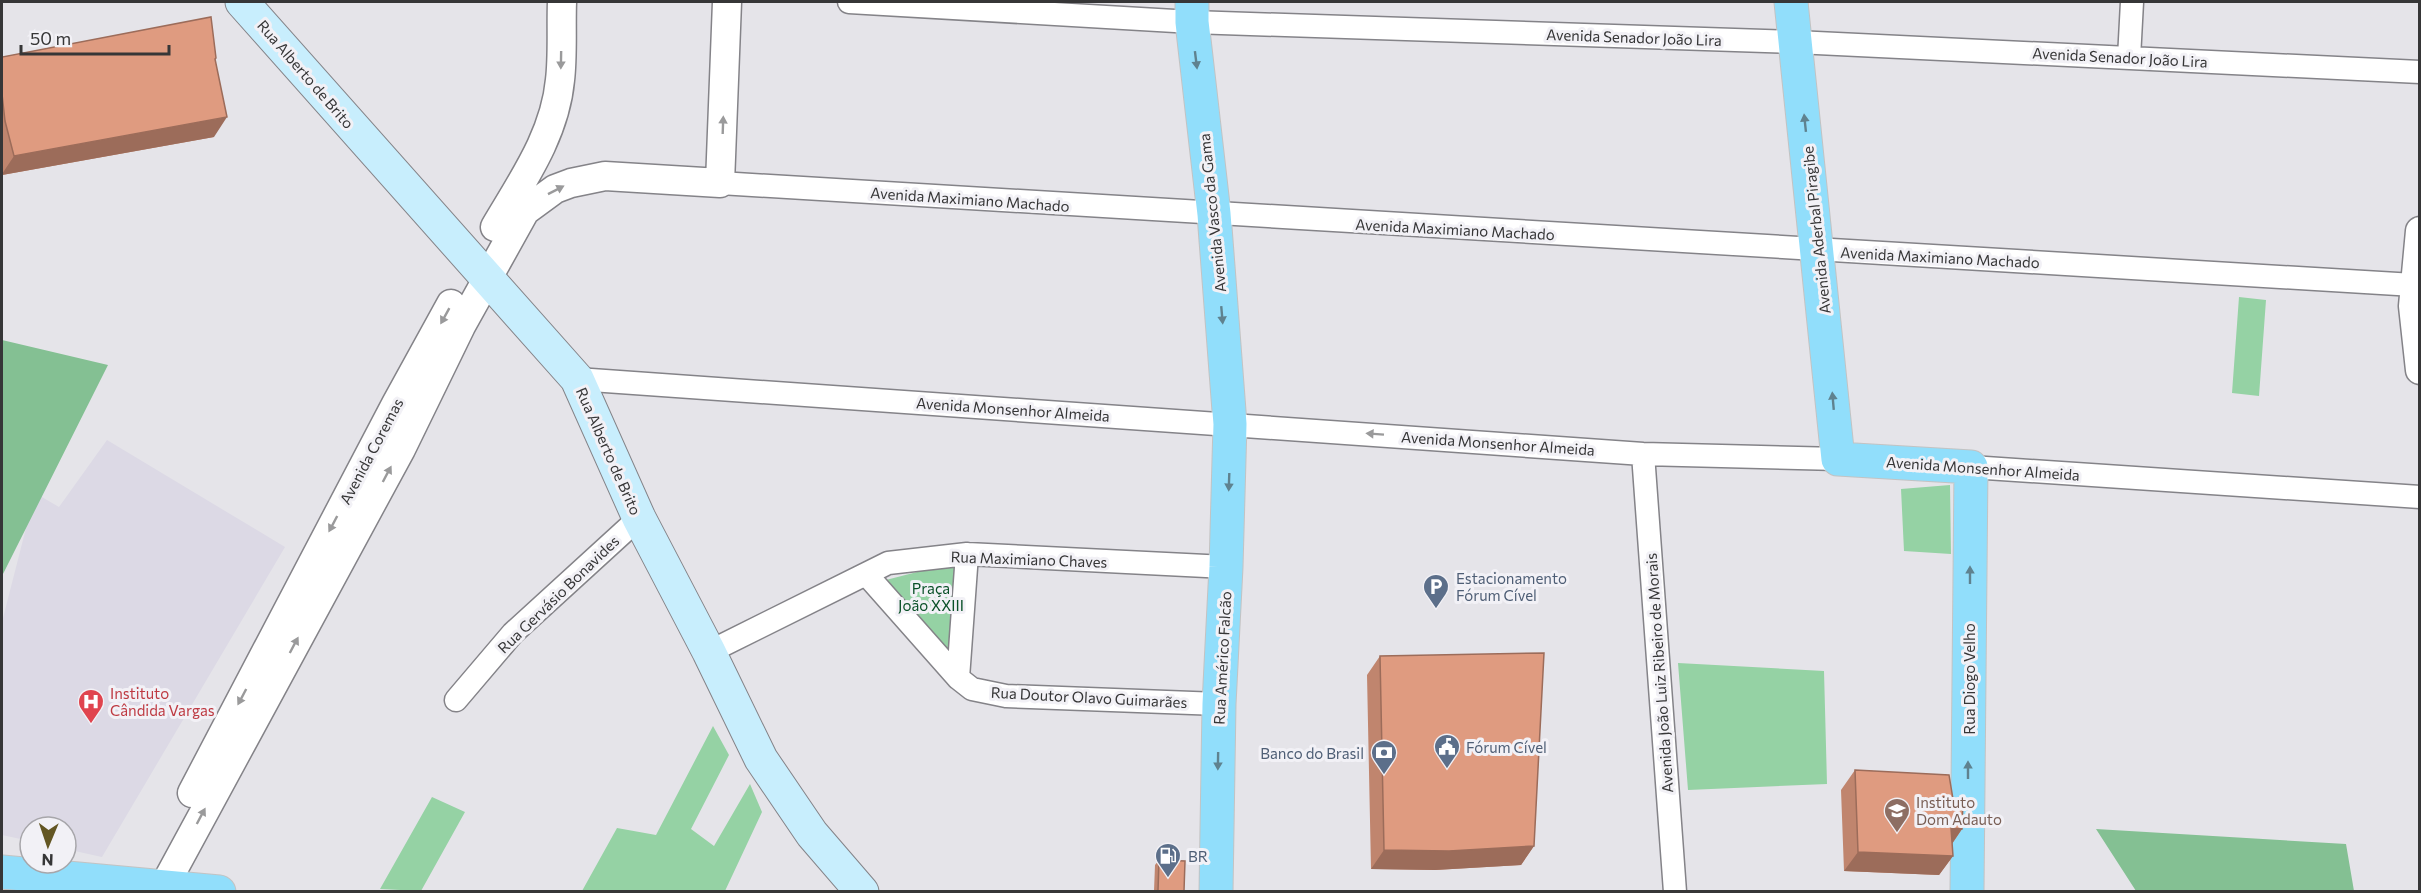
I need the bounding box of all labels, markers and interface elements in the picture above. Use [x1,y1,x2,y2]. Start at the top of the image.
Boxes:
street label: Rua Alberto de Brito [254,16,358,132]
scale bar [21,18,170,56]
street label: Avenida Senador João Lira [1546,25,1722,49]
text: 50 m [30,27,71,49]
street label: Avenida Senador João Lira [2032,43,2208,71]
one-way arrow [556,50,566,69]
one-way arrow [1191,50,1201,69]
one-way arrow [1800,114,1810,133]
one-way arrow [718,115,727,134]
street label: Avenida Vasco da Gama [1195,133,1229,293]
street label: Avenida Aderbal Piragibe [1798,145,1834,315]
street label: Avenida Maximiano Machado [870,183,1070,215]
one-way arrow [548,185,565,195]
street label: Avenida Maximiano Machado [1355,215,1555,243]
street label: Avenida Maximiano Machado [1840,243,2040,271]
one-way arrow [1217,305,1227,324]
one-way arrow [440,307,450,324]
street label: Rua Alberto de Brito [573,384,645,518]
one-way arrow [1828,391,1838,410]
street label: Avenida Monsenhor Almeida [916,393,1110,425]
street label: Avenida Coremas [335,395,407,507]
street label: Avenida Monsenhor Almeida [1401,427,1595,459]
one-way arrow [1365,430,1384,439]
street label: Avenida Monsenhor Almeida [1886,452,2080,484]
one-way arrow [382,465,392,482]
one-way arrow [1224,473,1233,492]
one-way arrow [328,516,338,533]
street label: Rua Gervásio Bonavides [494,531,623,657]
street label: Rua Maximiano Chaves [950,547,1108,571]
street label: Avenida João Luiz Ribeiro de Morais [1642,552,1676,793]
one-way arrow [1965,566,1975,585]
place label: Estacionamento Fórum Cível [1456,569,1567,604]
parking icon: Estacionamento Fórum Cível [1421,572,1451,610]
park label: Praça João XXIII [898,579,964,614]
street label: Rua Américo Falcão [1210,591,1234,725]
street label: Rua Diogo Velho [1960,623,1978,735]
one-way arrow [289,636,299,653]
street label: Rua Doutor Olavo Guimarães [990,683,1188,711]
place label: Instituto Cândida Vargas [110,684,215,719]
hospital icon: Instituto Cândida Vargas [76,687,106,725]
one-way arrow [237,688,246,705]
public building icon: Fórum Cível [1432,732,1462,770]
bank icon: Banco do Brasil [1369,738,1399,776]
place label: Fórum Cível [1466,738,1547,756]
place label: Banco do Brasil [1260,744,1364,762]
one-way arrow [1213,752,1223,771]
one-way arrow [1963,761,1973,780]
place label: Instituto Dom Adauto [1916,793,2002,828]
school or university icon: Instituto Dom Adauto [1882,796,1912,834]
one-way arrow [196,808,206,825]
north arrow [18,815,78,875]
fuel station icon: BR [1153,841,1183,879]
place label: BR [1188,847,1208,865]
text: N [41,851,54,870]

